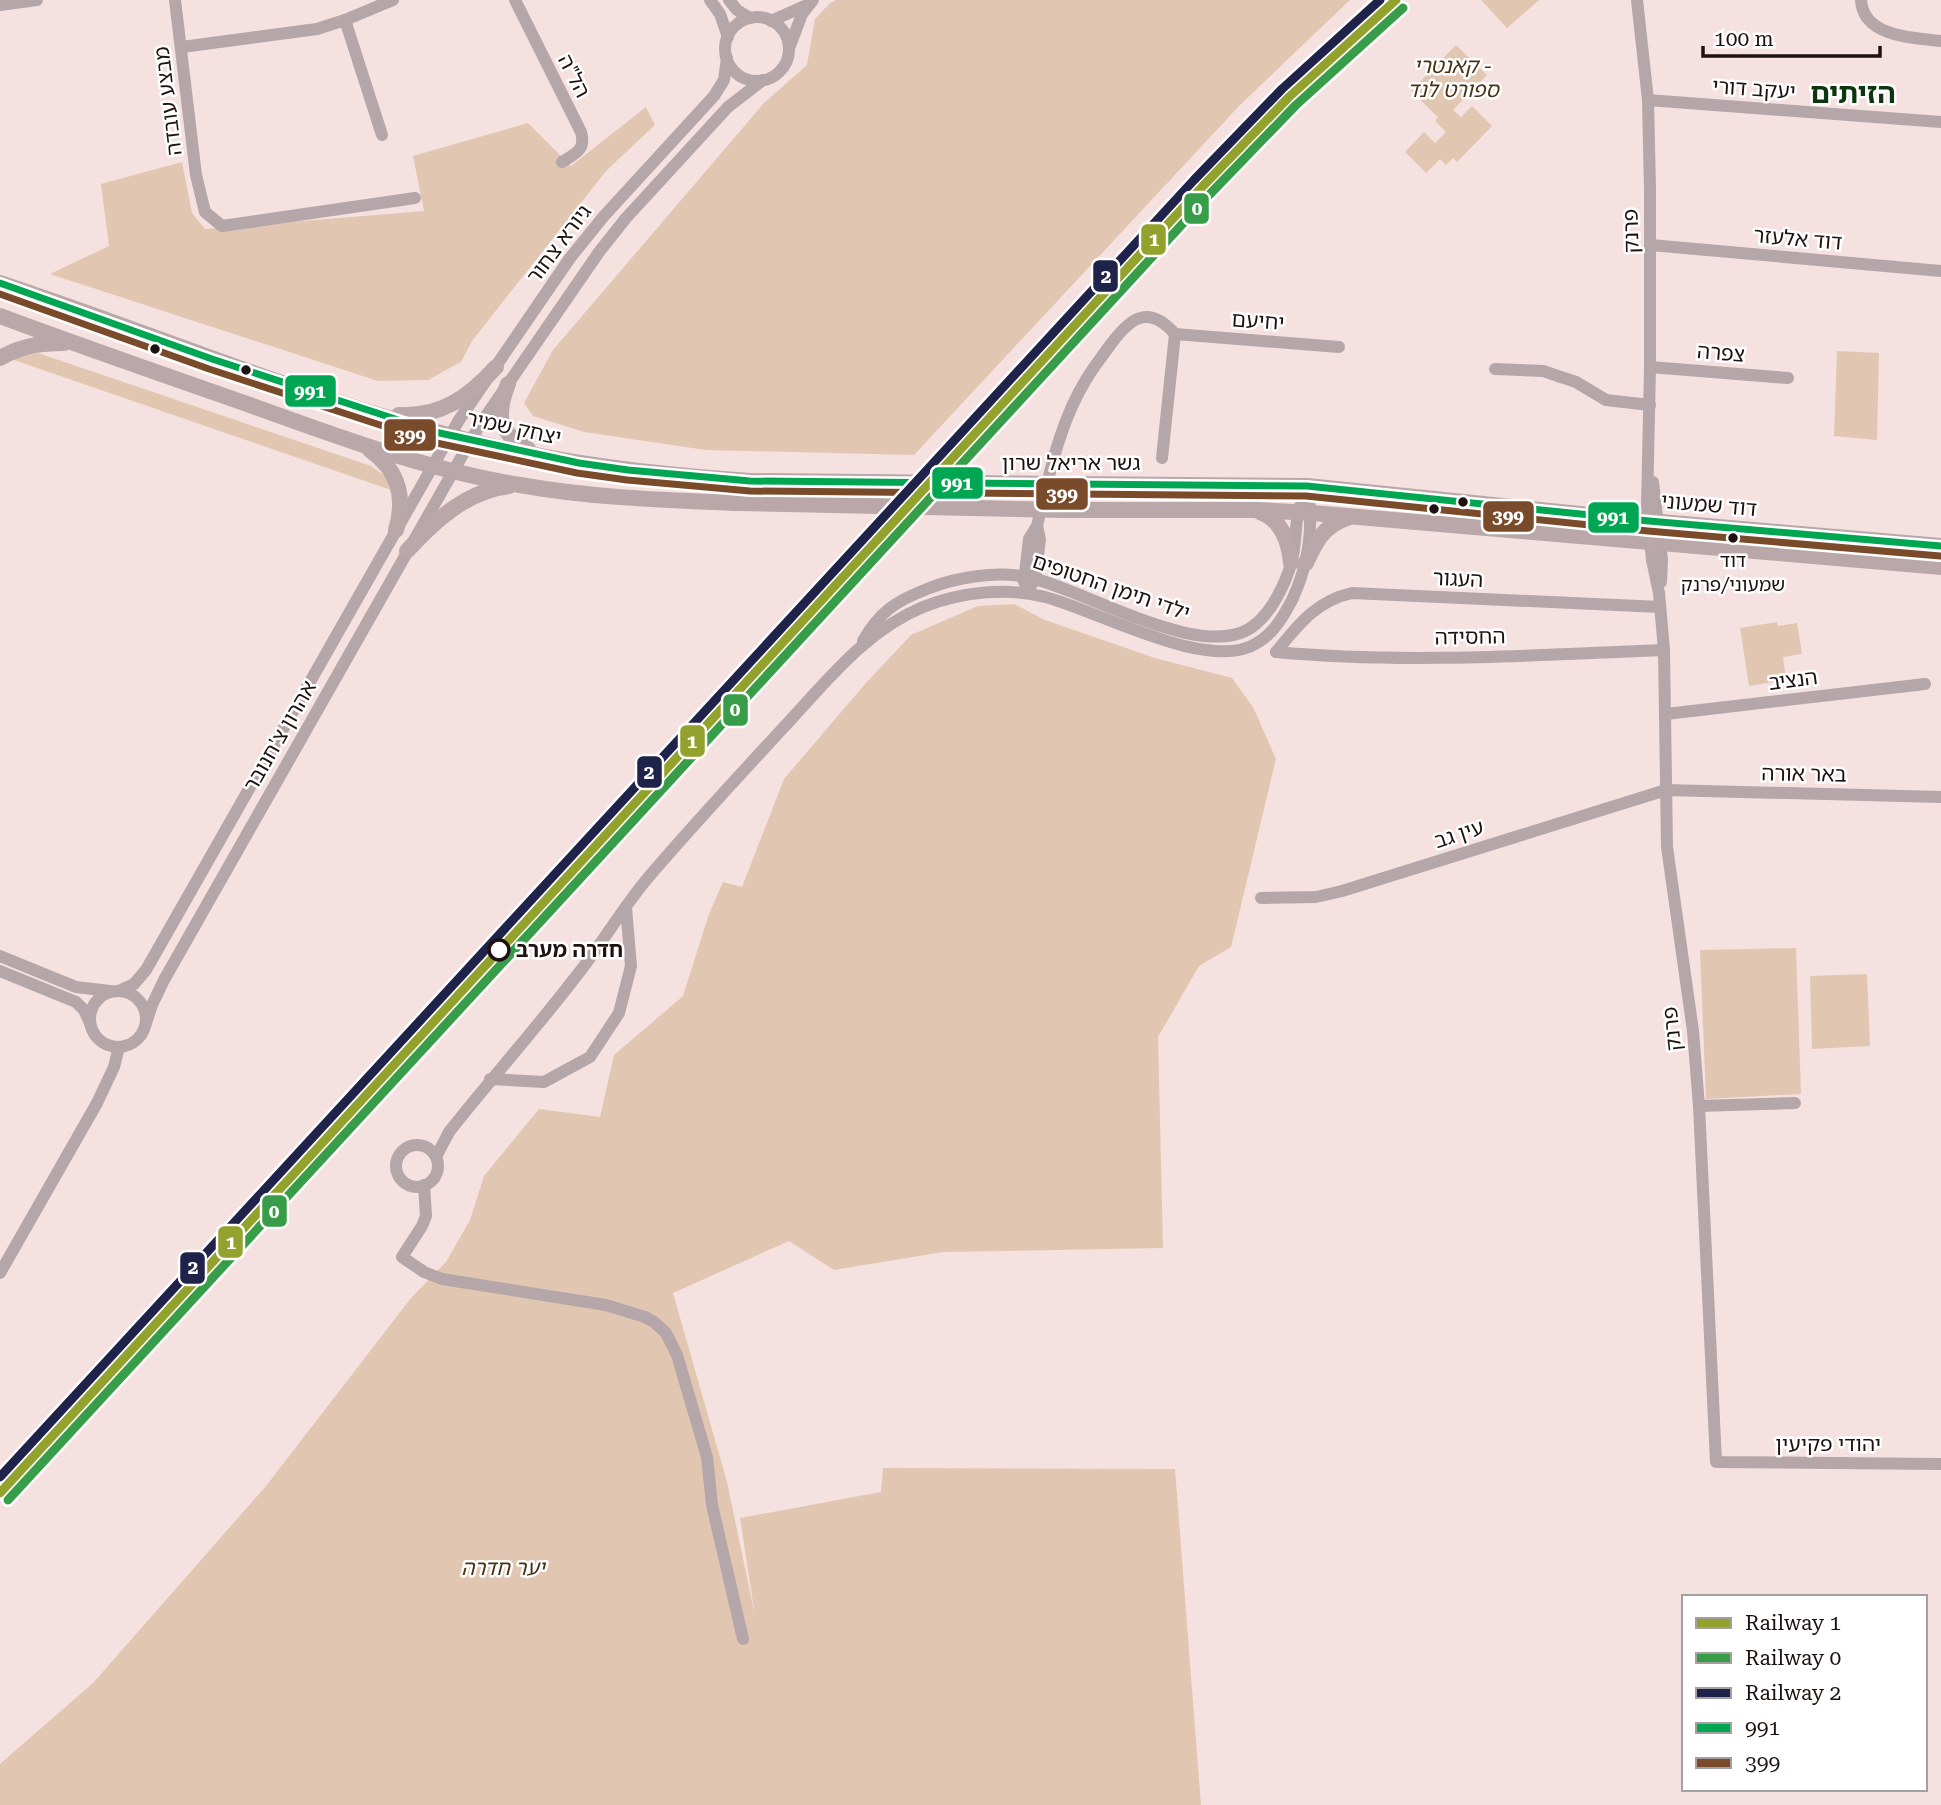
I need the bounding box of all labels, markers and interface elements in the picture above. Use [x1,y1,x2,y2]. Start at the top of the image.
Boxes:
scale bar [1703,14,1880,58]
text: 100 m [1714,27,1774,51]
street label: מבצע עובדה [149,45,187,157]
street label: הל"ה [553,50,595,102]
park label: קאנטרי - ספורט לנד [1407,54,1500,102]
street label: יעקב דורי [1711,74,1797,104]
district label: הזיתים [1810,77,1896,110]
line badge: 0 [1183,192,1210,225]
text: 0 [1192,197,1203,220]
street label: גיורא צחור [522,200,596,288]
street label: פרנק [1619,208,1643,254]
line badge: 1 [1140,223,1167,256]
street label: דוד אלעזר [1753,223,1843,255]
text: 1 [1149,228,1160,251]
line badge: 2 [1092,259,1119,293]
text: 2 [1101,265,1111,288]
street label: יחיעם [1231,307,1285,335]
street label: צפרה [1696,339,1746,367]
unlabelled marker [148,342,162,356]
unlabelled marker [239,363,253,377]
line badge: 991 [284,374,337,408]
text: 991 [294,380,326,403]
street label: יצחק שמיר [464,406,564,450]
line badge: 399 [383,418,437,452]
text: 399 [394,424,426,447]
street label: גשר אריאל שרון [1002,451,1140,475]
line badge: 991 [931,466,984,500]
text: 991 [941,472,973,495]
line badge: 399 [1035,477,1089,511]
text: 399 [1046,483,1078,506]
street label: דוד שמעוני [1660,489,1758,521]
unlabelled marker [1456,495,1470,509]
line badge: 399 [1482,500,1535,533]
line badge: 991 [1587,501,1640,534]
unlabelled marker [1427,502,1441,516]
text: 399 [1492,505,1524,528]
text: 991 [1597,506,1629,529]
marker: דוד שמעוני/פרנק [1726,531,1740,545]
street label: ילדי תימן החטופים [1029,549,1193,625]
place label: דוד שמעוני/פרנק [1681,549,1785,596]
street label: העגור [1432,566,1484,592]
street label: החסידה [1434,624,1506,650]
street label: הנציב [1767,665,1819,695]
street label: אהרון צ'חנובר [239,677,321,795]
line badge: 0 [722,693,749,727]
text: 0 [730,698,741,721]
line badge: 1 [679,724,706,758]
text: 1 [687,730,698,753]
line badge: 2 [636,755,663,789]
text: 2 [644,761,654,784]
street label: באר אורה [1761,761,1847,787]
street label: עין גב [1431,815,1487,853]
place label: חדרה מערב [516,938,623,962]
marker: חדרה מערב [488,939,510,961]
street label: פרנק [1658,1006,1686,1052]
line badge: 0 [261,1194,288,1228]
text: 0 [269,1200,280,1223]
line badge: 1 [217,1225,244,1259]
text: 1 [226,1231,237,1254]
line badge: 2 [179,1251,206,1285]
text: 2 [188,1256,198,1279]
street label: יהודי פקיעין [1775,1432,1881,1456]
park label: יער חדרה [461,1556,547,1580]
legend [1682,1595,1927,1791]
text: Railway 1 [1745,1611,1841,1635]
text: Railway 0 [1745,1646,1841,1670]
text: Railway 2 [1745,1681,1841,1705]
text: 991 [1745,1716,1780,1740]
text: 399 [1745,1751,1780,1775]

